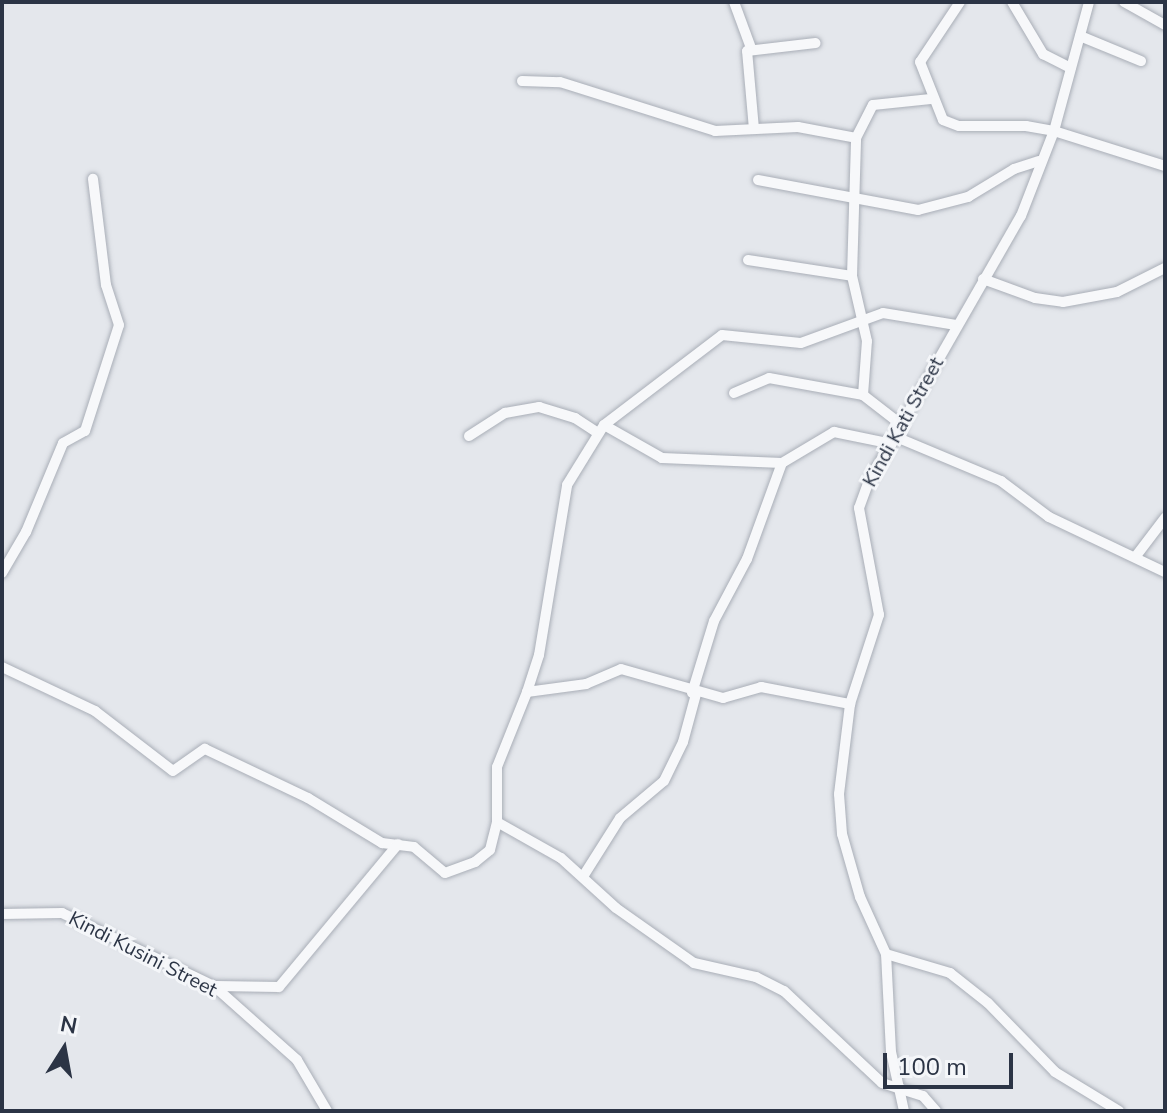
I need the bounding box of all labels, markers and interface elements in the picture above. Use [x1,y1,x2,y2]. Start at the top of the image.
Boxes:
street label: Kindi Kati Street [858,353,948,491]
street label: Kindi Kusini Street [65,906,221,1002]
north arrow [24,1009,104,1089]
text: N [58,1009,80,1042]
scale bar [887,1037,1017,1087]
text: 100 m [897,1051,967,1083]

